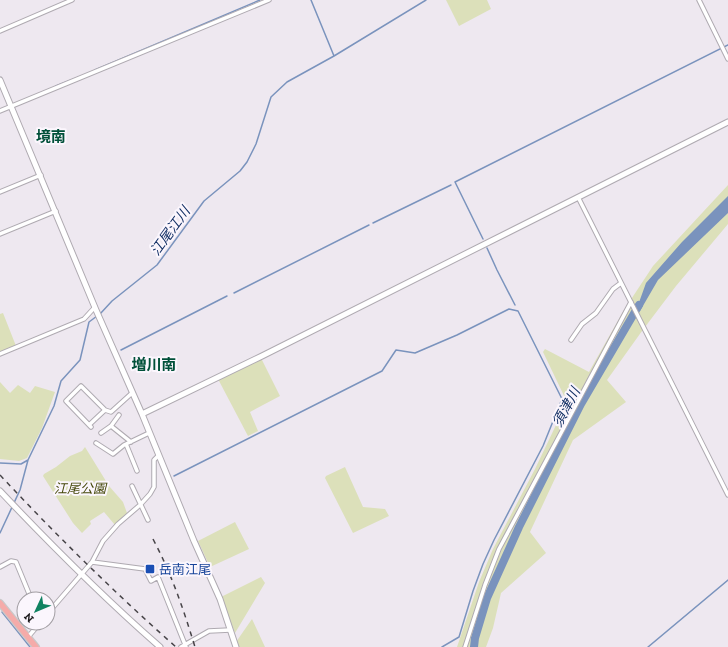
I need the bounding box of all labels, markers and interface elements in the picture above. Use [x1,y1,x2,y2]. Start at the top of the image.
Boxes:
district label: 境南 [36,128,66,146]
water label: 江尾江川 [147,202,195,259]
district label: 増川南 [131,356,177,374]
water label: 須津川 [549,383,585,430]
park label: 江尾公園 [54,481,108,496]
place label: 岳南江尾 [159,562,211,577]
marker: 岳南江尾 [144,563,156,575]
north arrow [16,591,56,631]
text: N [21,610,37,625]

